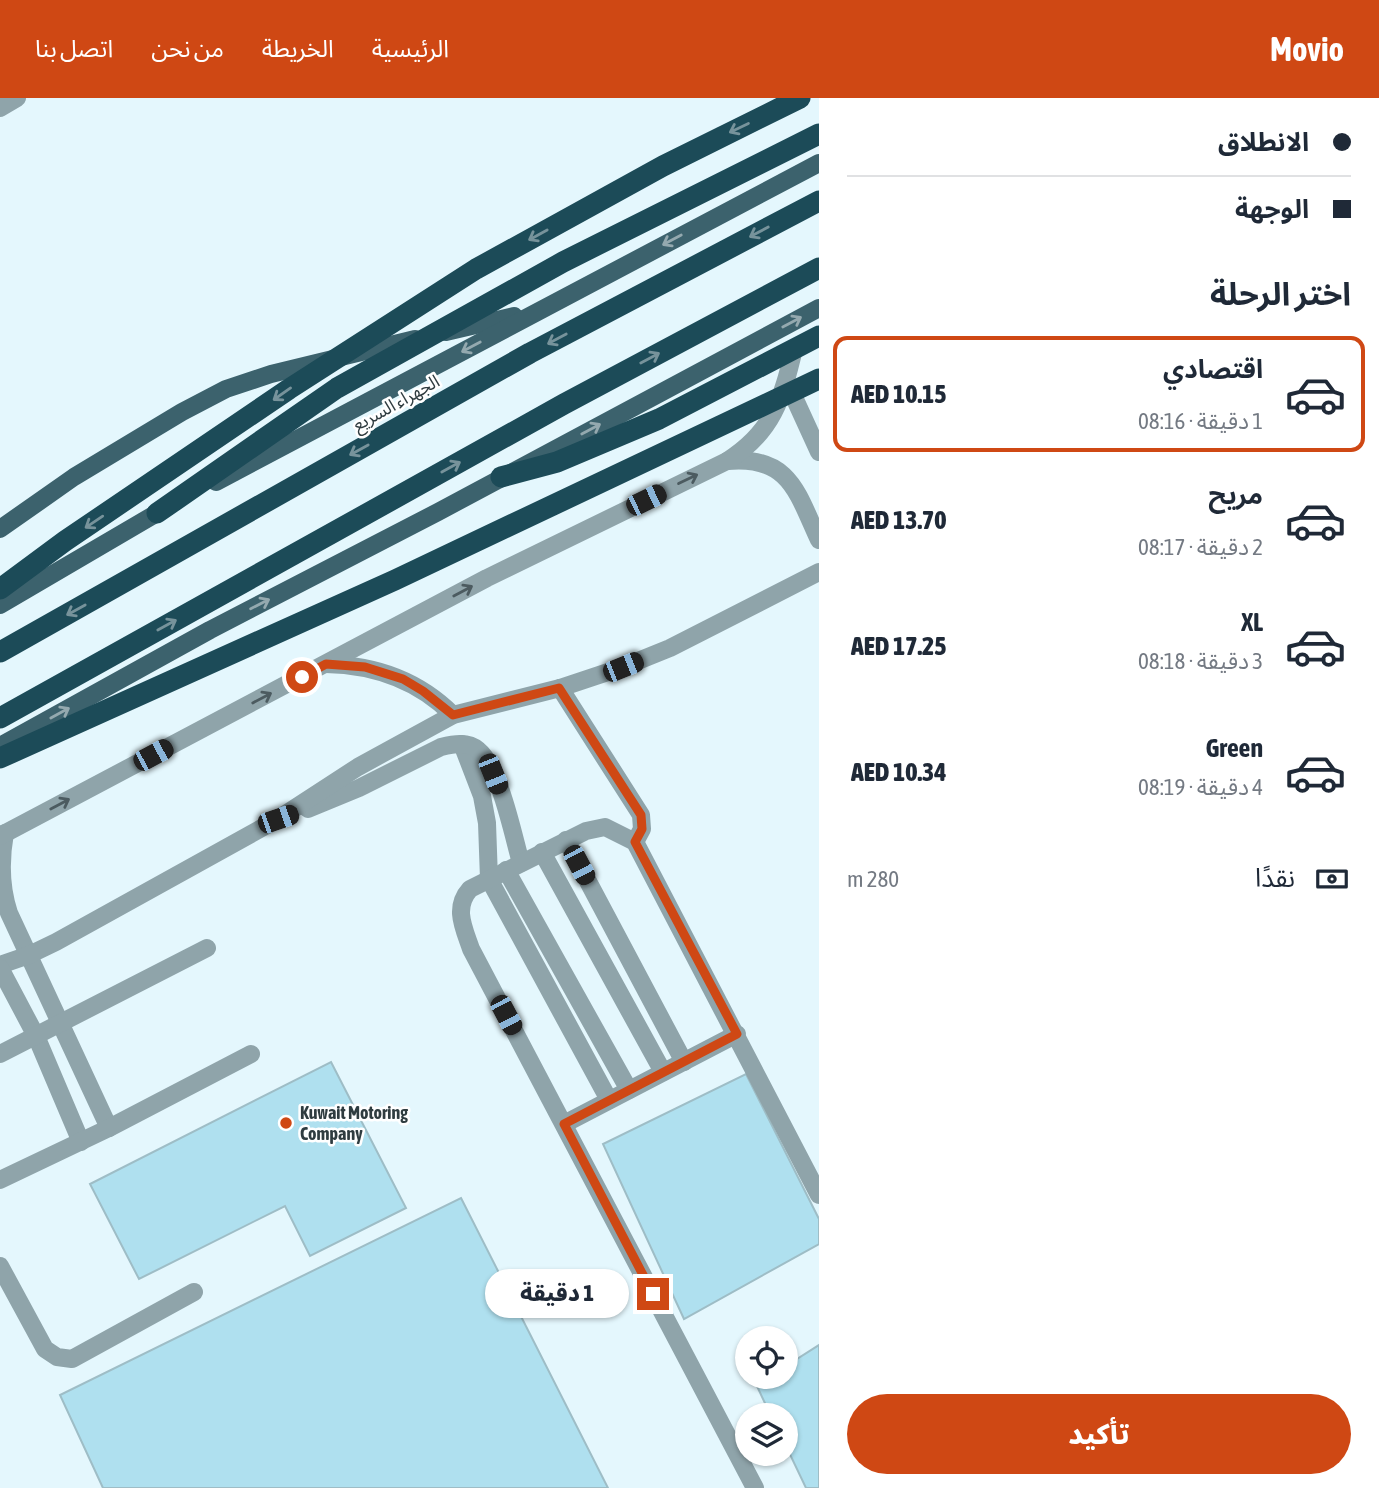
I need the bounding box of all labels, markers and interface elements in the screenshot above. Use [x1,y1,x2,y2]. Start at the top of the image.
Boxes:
text: Movio [1270,30,1344,68]
text: اتصل بنا [35,35,113,62]
text: من نحن [151,35,224,62]
text: الخريطة [262,35,334,62]
text: الرئيسية [372,35,449,62]
one-way arrow [729,122,749,136]
text: الانطلاق [1218,127,1309,157]
text: الوجهة [1235,194,1309,224]
one-way arrow [749,226,769,240]
one-way arrow [528,228,548,242]
one-way arrow [662,234,683,247]
text: اختر الرحلة [1210,275,1351,312]
one-way arrow [781,315,801,329]
one-way arrow [548,332,568,346]
one-way arrow [461,340,482,354]
one-way arrow [640,350,660,364]
text: اقتصادي [1163,354,1263,384]
icon: car [1284,363,1347,426]
street label: الجهراء السريع [349,370,445,439]
text: AED 10.15 [851,379,946,409]
one-way arrow [273,387,292,401]
text: 1 دقيقة · 08:16 [1138,408,1263,434]
one-way arrow [580,422,601,435]
one-way arrow [349,444,370,457]
one-way arrow [440,460,461,473]
one-way arrow [677,472,698,486]
text: مريح [1208,480,1263,510]
car [623,481,670,519]
icon: car [1284,489,1347,552]
text: AED 13.70 [851,505,946,535]
one-way arrow [85,514,104,529]
text: 2 دقيقة · 08:17 [1138,534,1263,560]
one-way arrow [452,584,472,598]
one-way arrow [249,597,270,611]
one-way arrow [66,603,86,617]
text: XL [1241,607,1263,637]
icon: car [1284,615,1347,678]
one-way arrow [156,618,176,632]
text: AED 17.25 [851,631,946,661]
text: 3 دقيقة · 08:18 [1138,648,1263,674]
car [600,649,647,685]
route start [286,661,318,693]
one-way arrow [251,690,271,704]
one-way arrow [49,706,70,719]
text: Green [1205,733,1263,763]
car [130,736,177,774]
icon: car [1284,741,1347,804]
car [476,751,511,797]
text: AED 10.34 [851,757,946,787]
text: 4 دقيقة · 08:19 [1138,774,1263,800]
one-way arrow [50,797,70,811]
car [255,802,302,836]
car [560,842,599,888]
icon: cash [1313,860,1351,898]
text: نقدًا [1255,863,1295,893]
text: 280 m [847,866,899,892]
car [487,992,526,1038]
place label: Kuwait Motoring Company [300,1102,408,1144]
marker: Kuwait Motoring Company [278,1115,294,1131]
callout: 1 دقيقة [485,1270,628,1318]
route end [637,1278,669,1310]
text: 1 دقيقة [520,1280,594,1306]
map controls [735,1326,798,1466]
button: locate [735,1326,798,1389]
button: تأكيد [847,1394,1351,1474]
button: layers [735,1403,798,1466]

